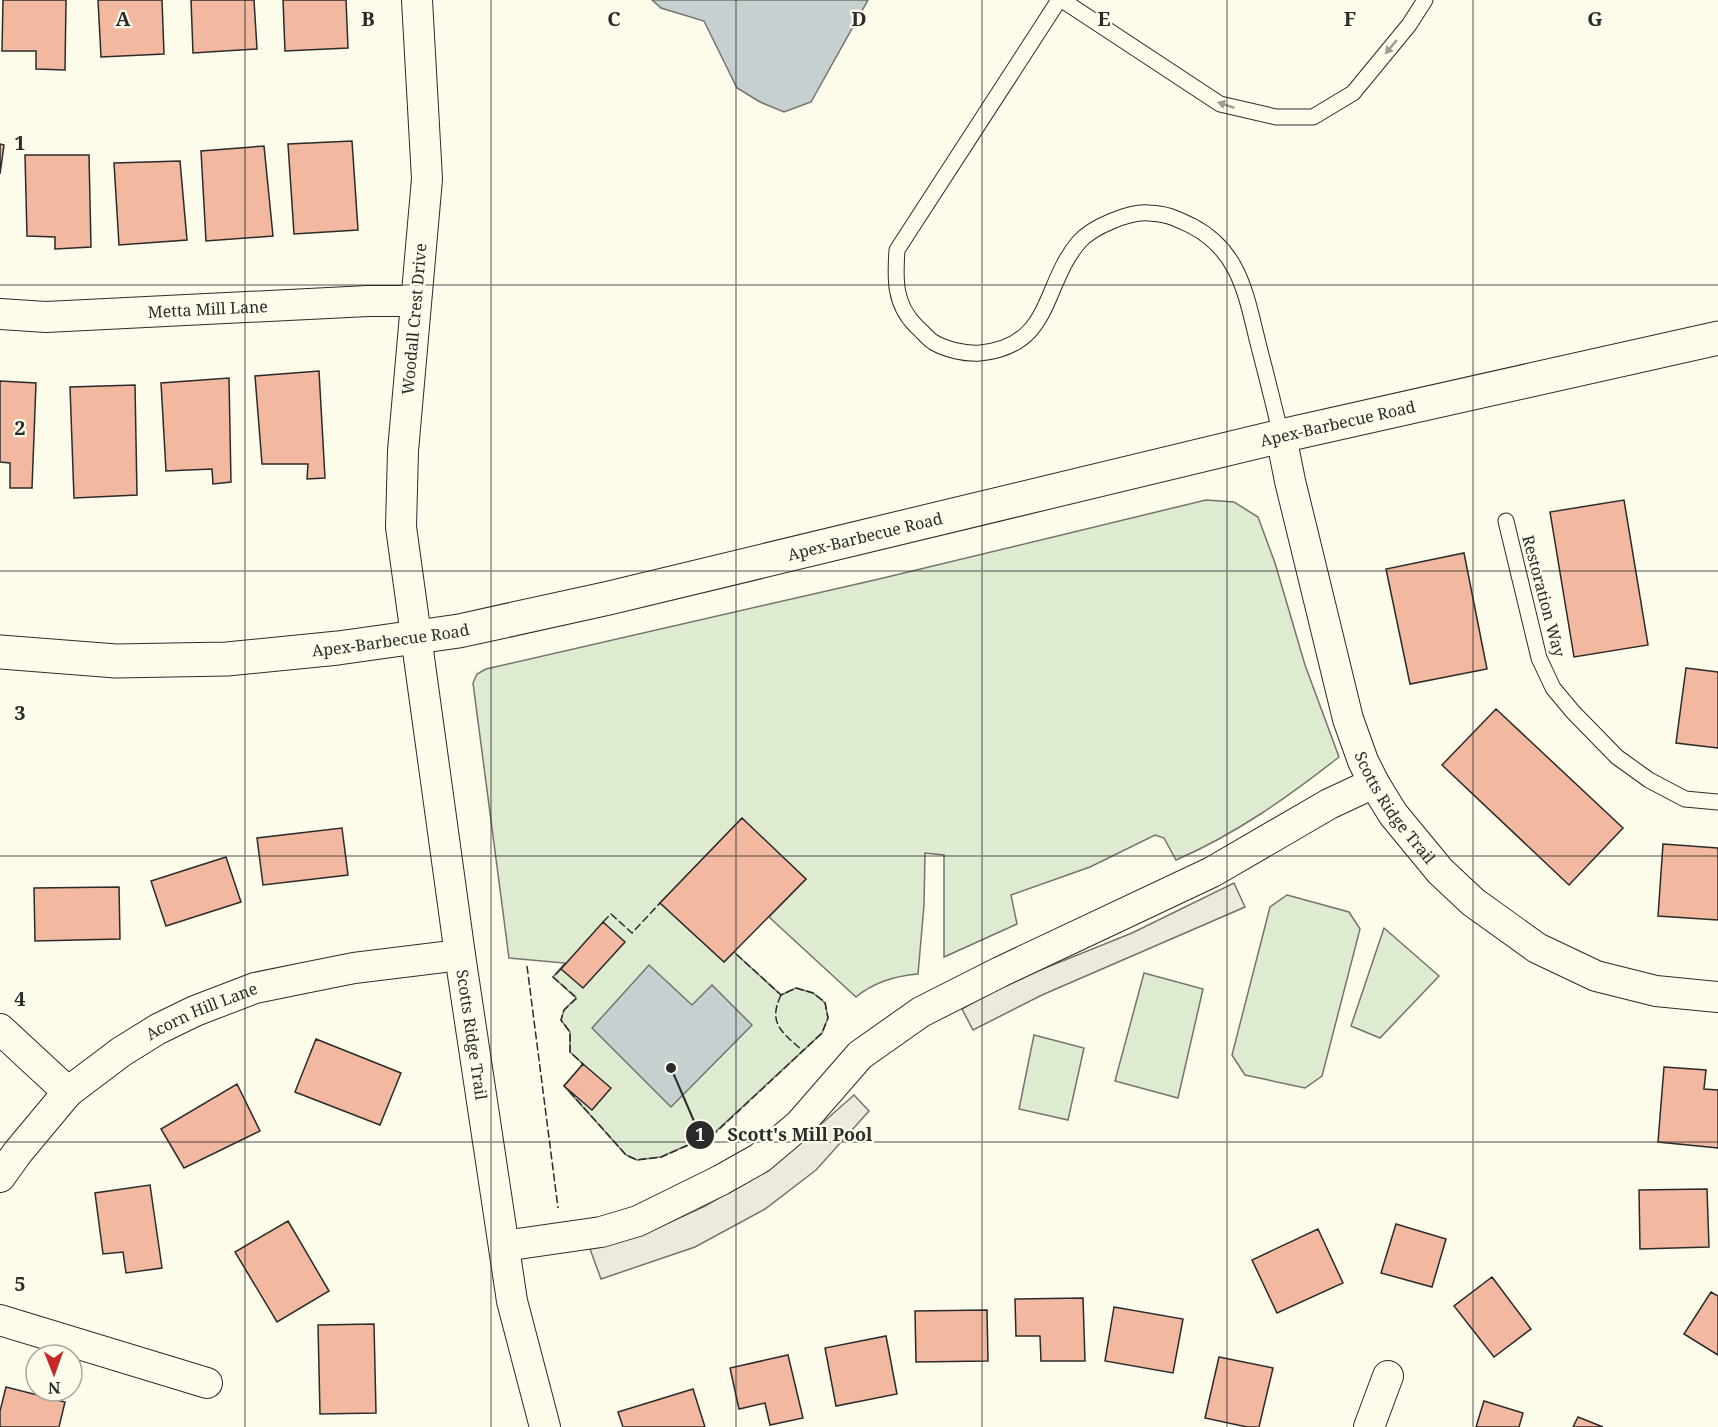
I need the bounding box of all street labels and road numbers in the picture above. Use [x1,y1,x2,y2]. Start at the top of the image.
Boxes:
street label: Woodall Crest Drive [396,242,432,396]
street label: Metta Mill Lane [147,295,268,323]
street label: Apex-Barbecue Road [1258,395,1418,452]
street label: Apex-Barbecue Road [785,507,945,566]
street label: Restoration Way [1517,533,1571,660]
street label: Apex-Barbecue Road [311,618,472,662]
street label: Scotts Ridge Trail [1350,749,1441,868]
street label: Scotts Ridge Trail [451,968,493,1101]
street label: Acorn Hill Lane [141,977,261,1045]

